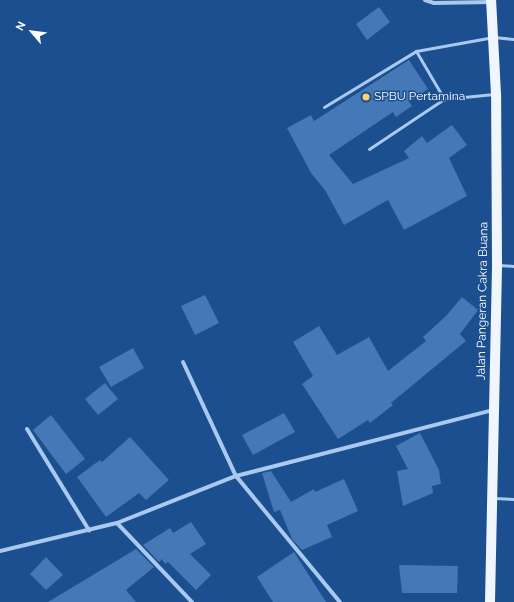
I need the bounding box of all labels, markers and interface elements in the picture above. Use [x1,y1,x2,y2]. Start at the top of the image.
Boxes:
north arrow [12,12,52,52]
text: N [13,19,29,33]
place label: SPBU Pertamina [374,90,465,104]
marker: SPBU Pertamina [361,92,371,102]
street label: Jalan Pangeran Cakra Buana [474,222,492,380]

